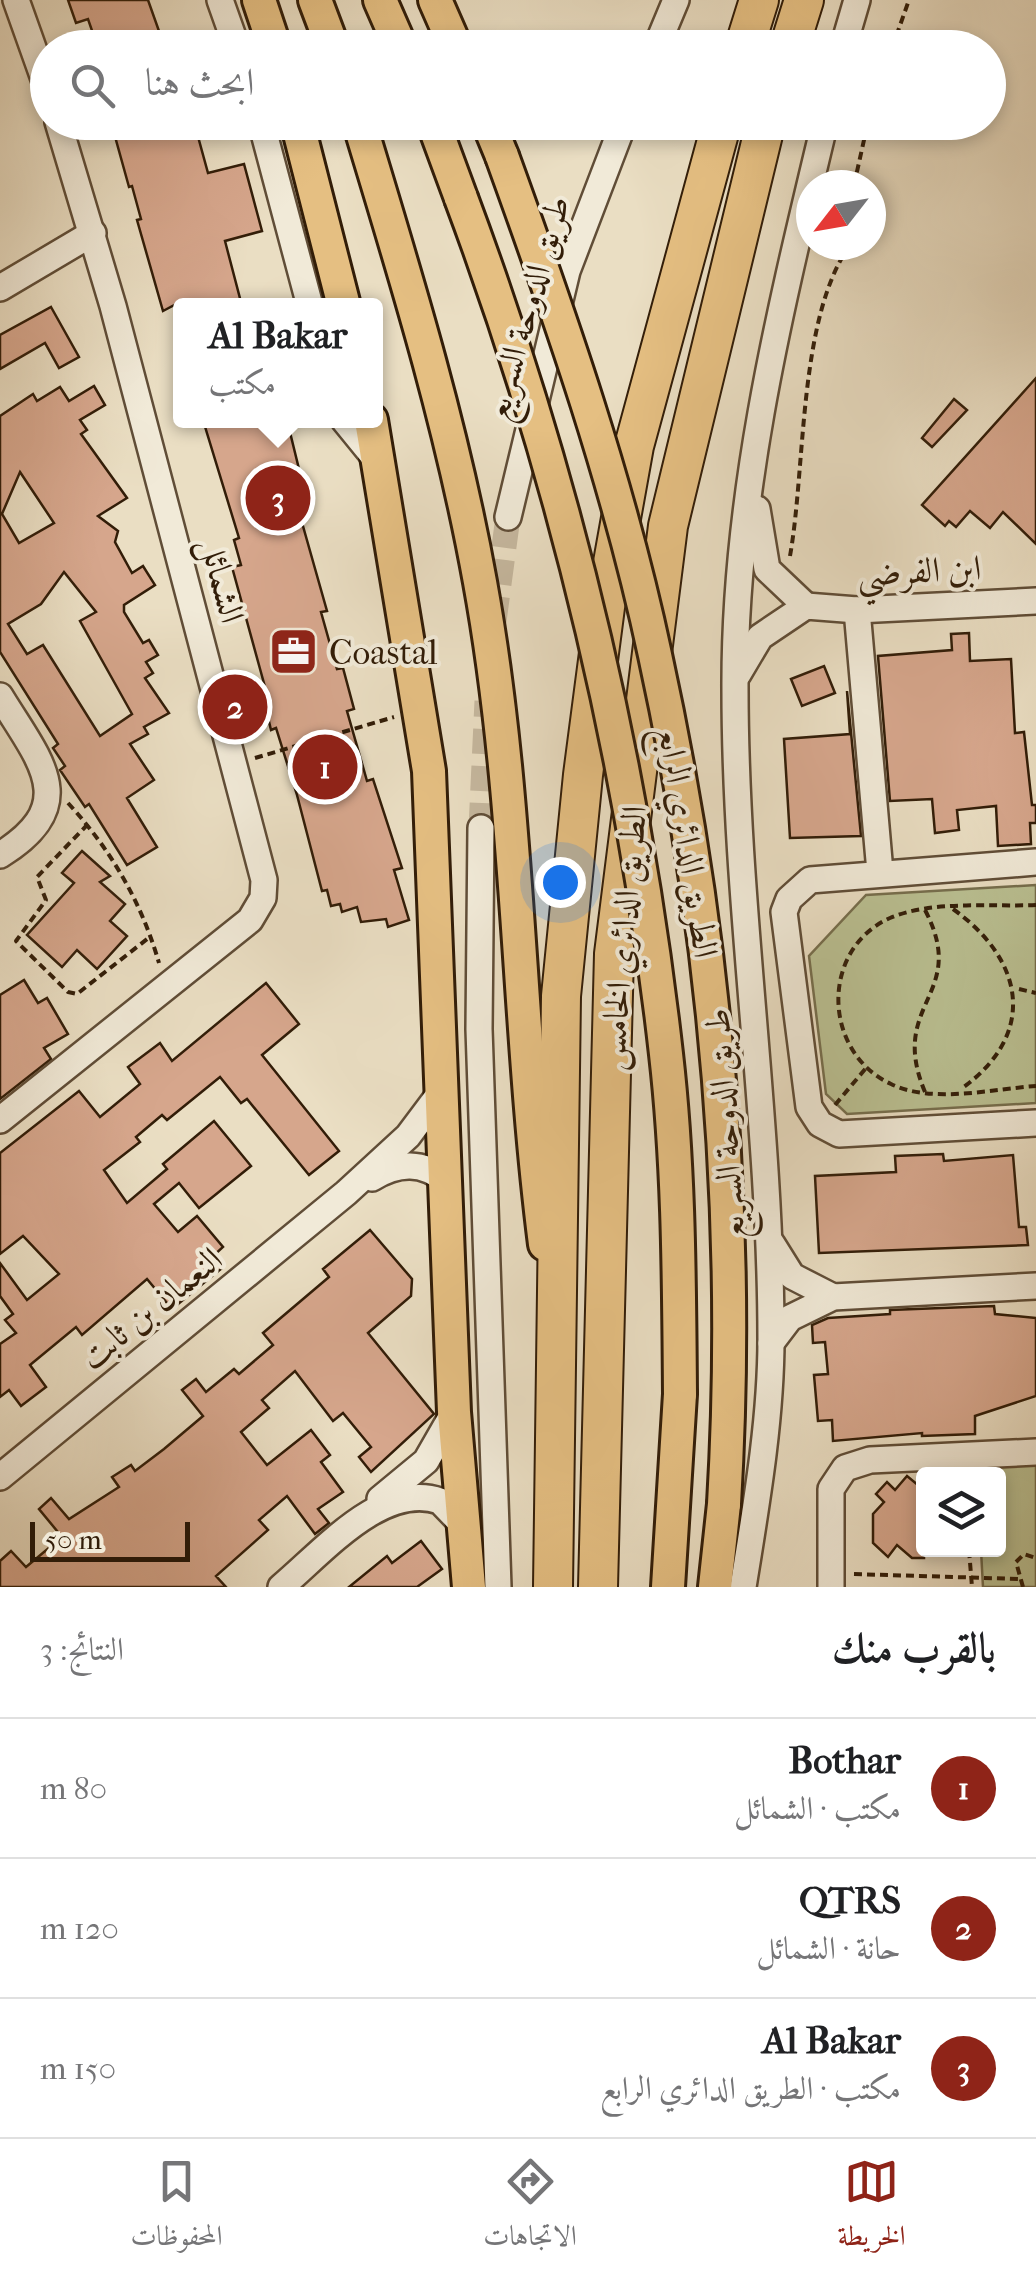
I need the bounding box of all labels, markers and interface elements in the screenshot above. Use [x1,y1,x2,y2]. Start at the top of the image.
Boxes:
search box [30,30,1006,140]
icon: search [65,58,120,113]
text: ابحث هنا [145,60,255,105]
north arrow [796,170,886,260]
street label: طريق الدوحة السريع [475,191,588,428]
popup [173,298,383,428]
text: Al Bakar [209,313,347,358]
text: مكتب [209,365,276,402]
pin: 3 [246,460,310,536]
street label: الشمائل [187,533,253,628]
street label: ابن الفرضي [856,547,983,607]
office icon: Coastal [268,626,320,678]
place label: Coastal [329,632,438,673]
pin: 2 [202,670,268,744]
street label: الطريق الدائري الرابع [640,723,727,962]
pin: 1 [292,730,358,804]
street label: الطريق الدائري الخامس [591,804,662,1073]
your location [535,857,586,908]
street label: طريق الدوحة السريع [696,1006,764,1241]
street label: النعمان بن ثابت [72,1238,230,1378]
map controls [916,1467,1006,1557]
button: layers [916,1467,1006,1557]
scale bar [30,1517,190,1562]
text: 50 m [45,1523,102,1556]
text: بالقرب منك [832,1624,996,1673]
text: النتائج: 3 [40,1631,124,1668]
text: Bothar [789,1738,901,1783]
text: 80 m [40,1770,107,1807]
text: 1 [958,1770,969,1807]
text: مكتب · الشمائل [734,1790,901,1827]
text: QTRS [799,1878,901,1923]
text: 120 m [40,1910,119,1947]
text: 2 [955,1910,972,1947]
text: حانة · الشمائل [756,1930,901,1967]
text: Al Bakar [762,2018,901,2063]
text: 150 m [40,2050,116,2087]
text: 3 [957,2050,970,2087]
text: مكتب · الطريق الدائري الرابع [600,2070,901,2107]
tab: المحفوظات [130,2154,223,2263]
tab: الاتجاهات [483,2154,577,2263]
tab: الخريطة [838,2154,906,2263]

